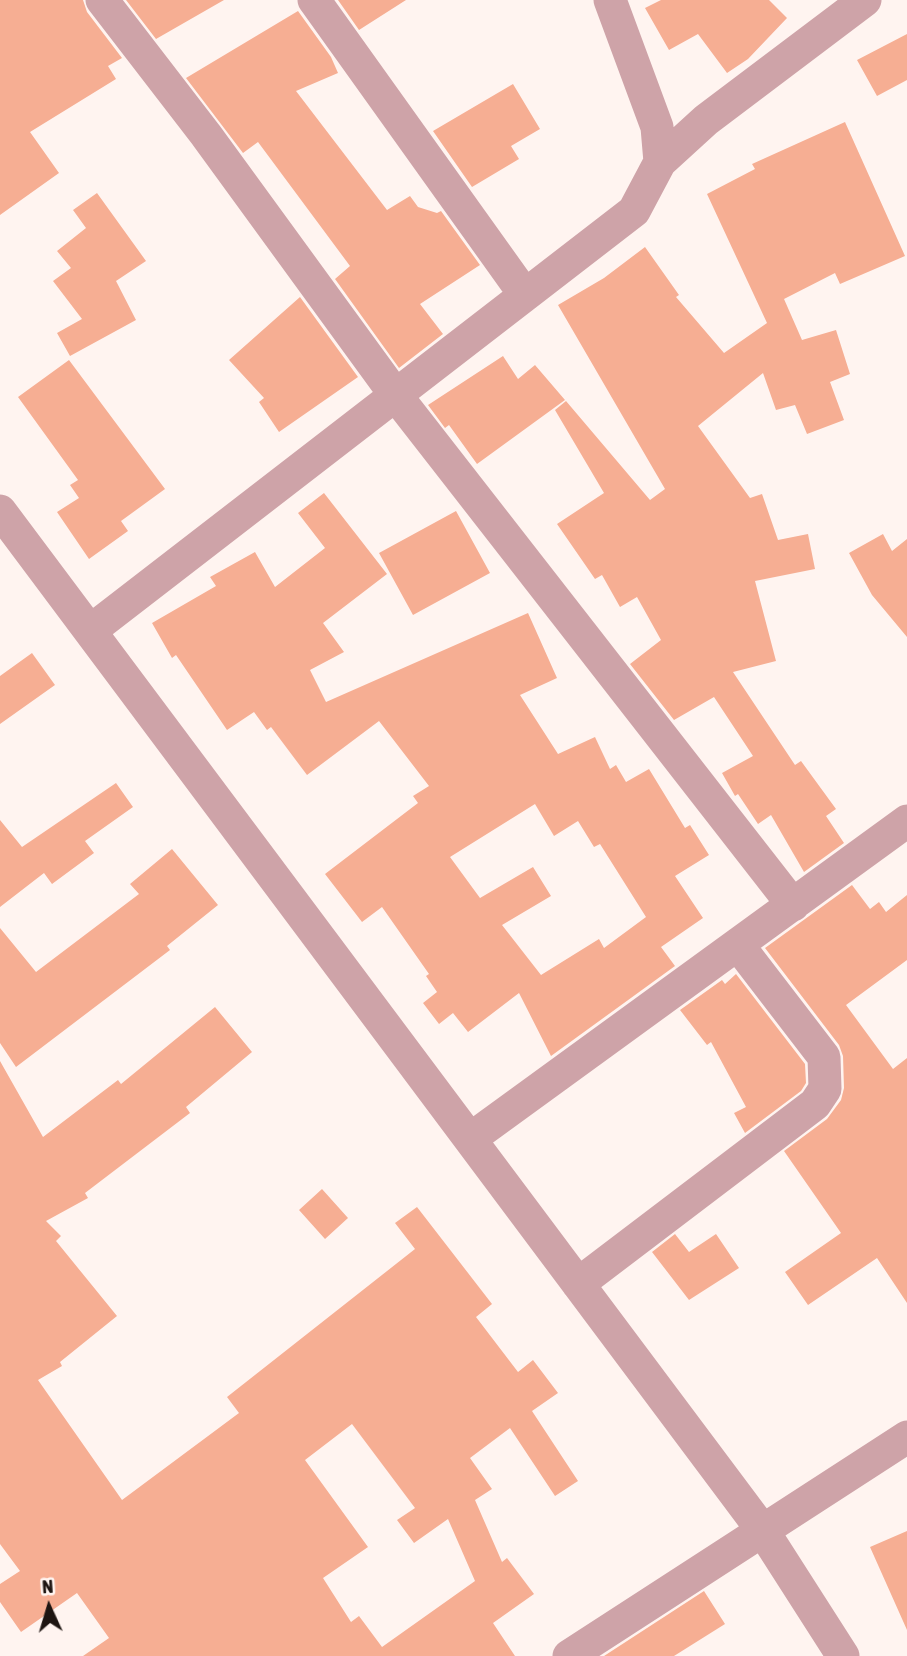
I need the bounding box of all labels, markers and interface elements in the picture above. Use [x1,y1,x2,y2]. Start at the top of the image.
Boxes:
north arrow [14,1572,84,1642]
text: N [41,1575,54,1597]

